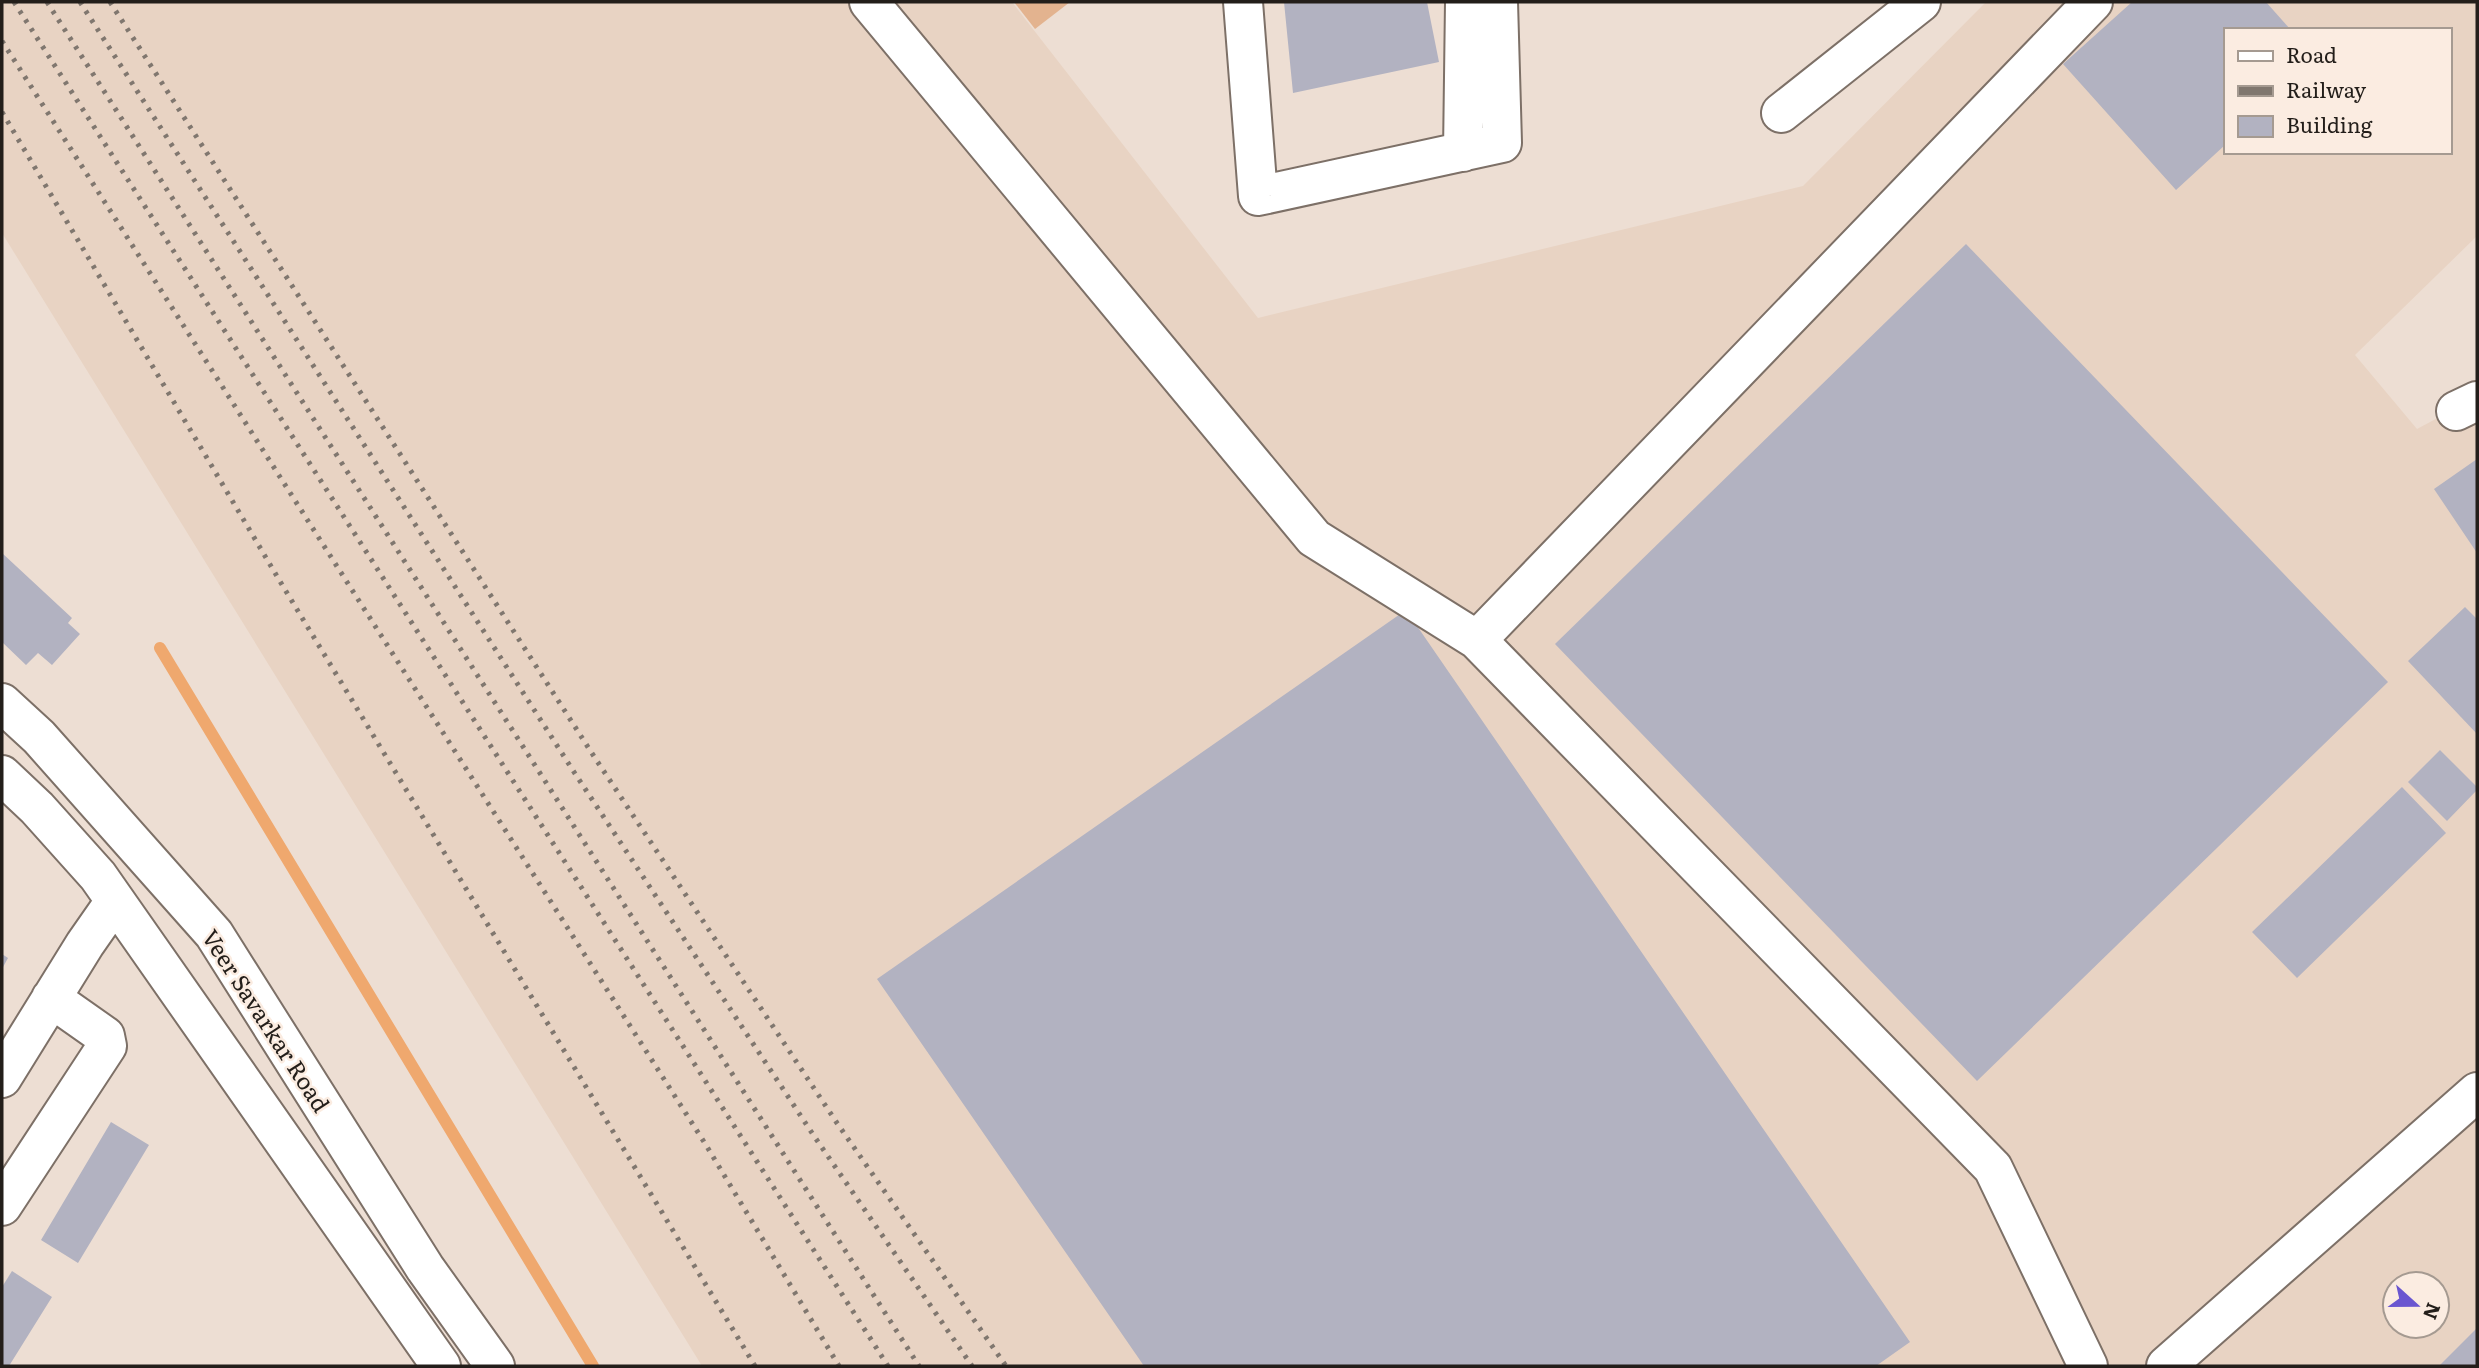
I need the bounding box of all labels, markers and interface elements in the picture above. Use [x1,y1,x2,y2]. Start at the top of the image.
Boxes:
legend [2224,28,2451,154]
text: Road [2286,38,2337,69]
text: Railway [2286,73,2367,104]
text: Building [2286,108,2373,139]
street label: Veer Savarkar Road [195,922,339,1118]
north arrow [2381,1270,2451,1340]
text: N [2417,1299,2449,1324]

